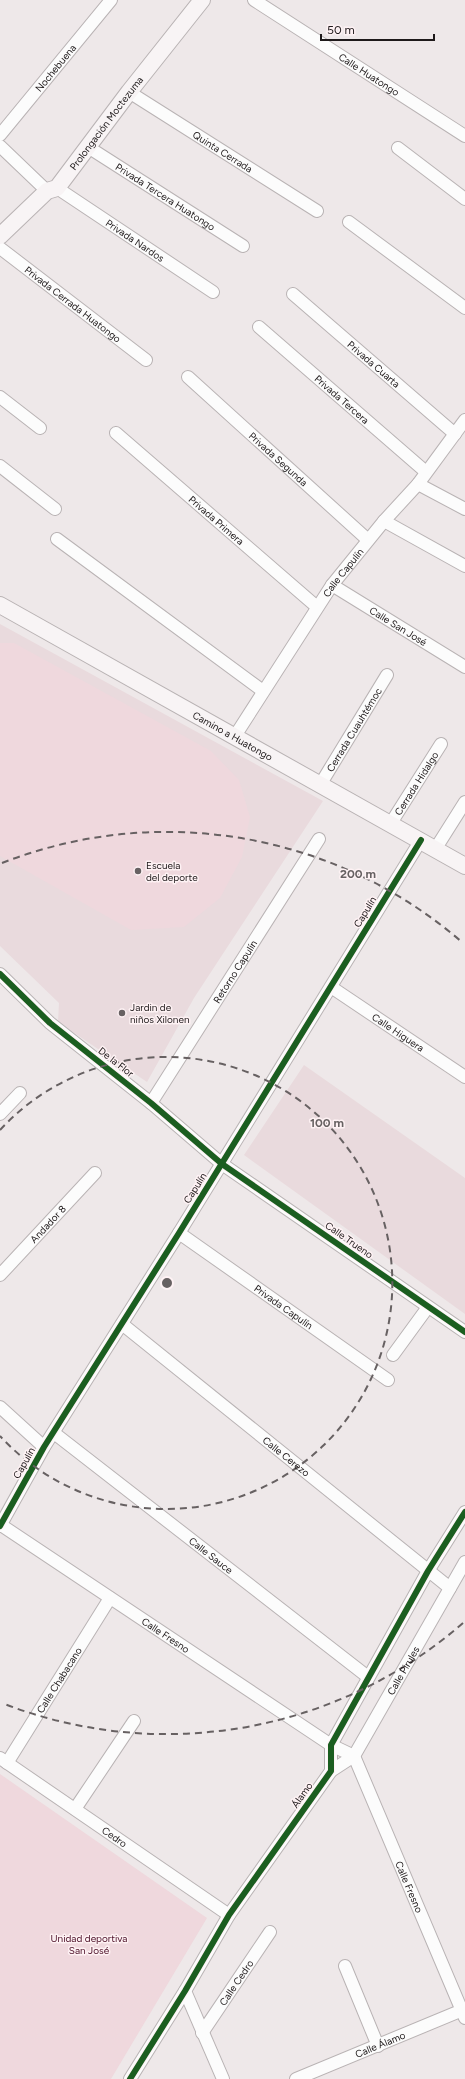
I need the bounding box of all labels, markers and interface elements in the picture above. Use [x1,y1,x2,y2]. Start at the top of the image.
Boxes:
scale bar [321,16,434,42]
text: 50 m [327,23,355,37]
street label: Nochebuena [32,41,79,94]
street label: Calle Huatongo [336,50,402,99]
street label: Prolongación Moctezuma [66,73,146,172]
street label: Quinta Cerrada [190,128,255,175]
street label: Privada Tercera Huatongo [113,160,218,233]
street label: Privada Nardos [103,216,167,265]
street label: Privada Cerrada Huatongo [22,263,124,345]
street label: Privada Cuarta [345,338,403,390]
street label: Privada Tercera [312,372,372,426]
street label: Privada Segunda [246,429,311,489]
street label: Privada Primera [186,493,247,548]
street label: Calle Capulín [320,545,366,599]
street label: Calle San José [367,603,430,649]
street label: Cerrada Cuauhtémoc [323,685,385,774]
street label: Camino a Huatongo [191,708,275,763]
street label: Cerrada Hidalgo [391,749,441,818]
place label: Escuela del deporte [146,859,198,884]
marker: Escuela del deporte [133,866,143,876]
text: 200 m [340,867,376,881]
street label: Capulín [351,894,380,930]
street label: Retorno Capulín [210,937,260,1005]
place label: Jardin de niños Xilonen [130,1001,190,1026]
marker: Jardin de niños Xilonen [117,1008,127,1018]
street label: Calle Higuera [370,1010,427,1054]
street label: De la Flor [96,1044,137,1080]
text: 100 m [310,1116,344,1130]
street label: Capulín [181,1170,210,1206]
street label: Andador 8 [27,1202,69,1245]
street label: Calle Trueno [323,1219,376,1261]
centre of rings [160,1276,174,1290]
street label: Privada Capulín [252,1281,316,1332]
street label: Calle Cerezo [260,1433,313,1479]
street label: Capulín [10,1445,38,1481]
street label: Calle Sauce [186,1534,236,1577]
street label: Calle Fresno [139,1614,192,1656]
street label: Calle Pirules [384,1643,422,1697]
street label: Calle Chabacano [33,1644,85,1715]
street label: Álamo [289,1779,316,1810]
street label: Cedro [100,1823,130,1850]
street label: Calle Fresno [393,1859,426,1915]
park label: Unidad deportiva San José [51,1932,127,1957]
street label: Calle Cedro [216,1957,256,2008]
street label: Calle Álamo [353,2028,407,2060]

